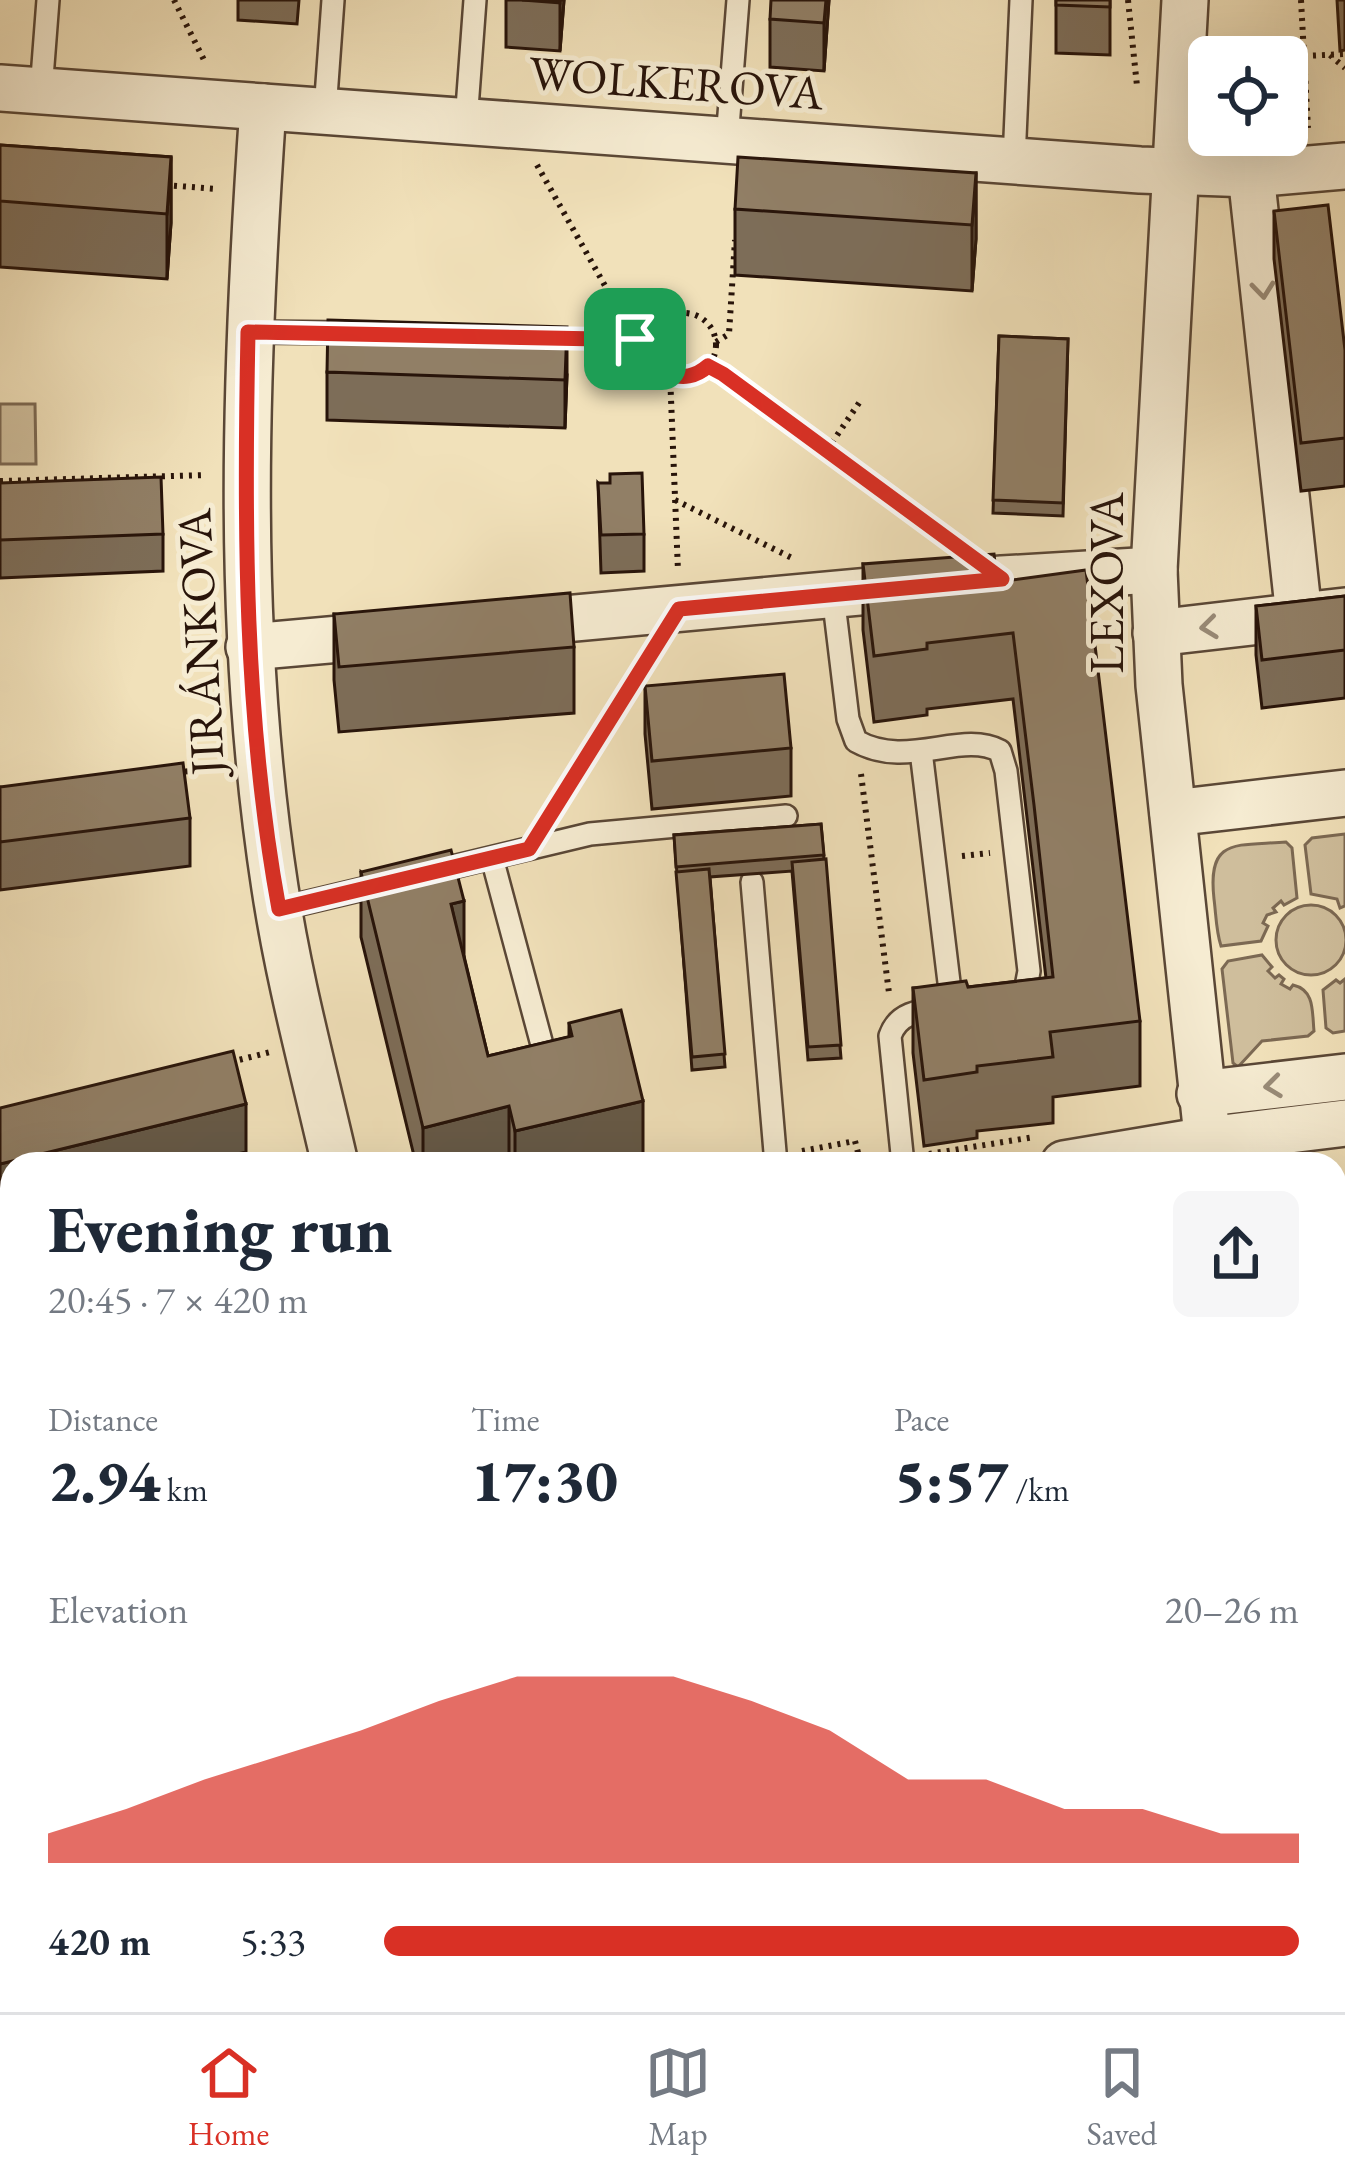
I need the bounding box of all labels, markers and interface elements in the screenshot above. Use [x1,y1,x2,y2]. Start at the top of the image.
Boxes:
map controls [1188,36,1308,156]
button: locate [1188,36,1308,156]
street label: WOLKEROVA [527,41,826,123]
one-way arrow [1250,280,1276,300]
pin [584,288,686,390]
icon: arrive [602,306,668,372]
street label: LEXOVA [1075,491,1137,674]
street label: JIRÁNKOVA [162,506,238,781]
one-way arrow [1199,614,1219,640]
one-way arrow [1263,1072,1283,1098]
text: Evening run [48,1186,393,1272]
button: share [1173,1191,1299,1317]
text: 20:45 · 7 × 420 m [48,1274,308,1325]
text: Distance [48,1398,158,1441]
text: Time [471,1398,540,1441]
text: Pace [894,1398,949,1441]
text: 2.94 [48,1441,160,1519]
text: 17:30 [471,1441,618,1519]
text: 5:57 [894,1441,1009,1519]
text: km [160,1468,208,1511]
text: /km [1009,1468,1069,1511]
text: Elevation [48,1584,188,1635]
text: 20–26 m [1165,1584,1299,1635]
text: 420 m [48,1916,151,1967]
text: 5:33 [240,1916,306,1967]
tab: Home [188,2040,269,2155]
tab: Map [645,2040,711,2155]
tab: Saved [1086,2040,1157,2155]

